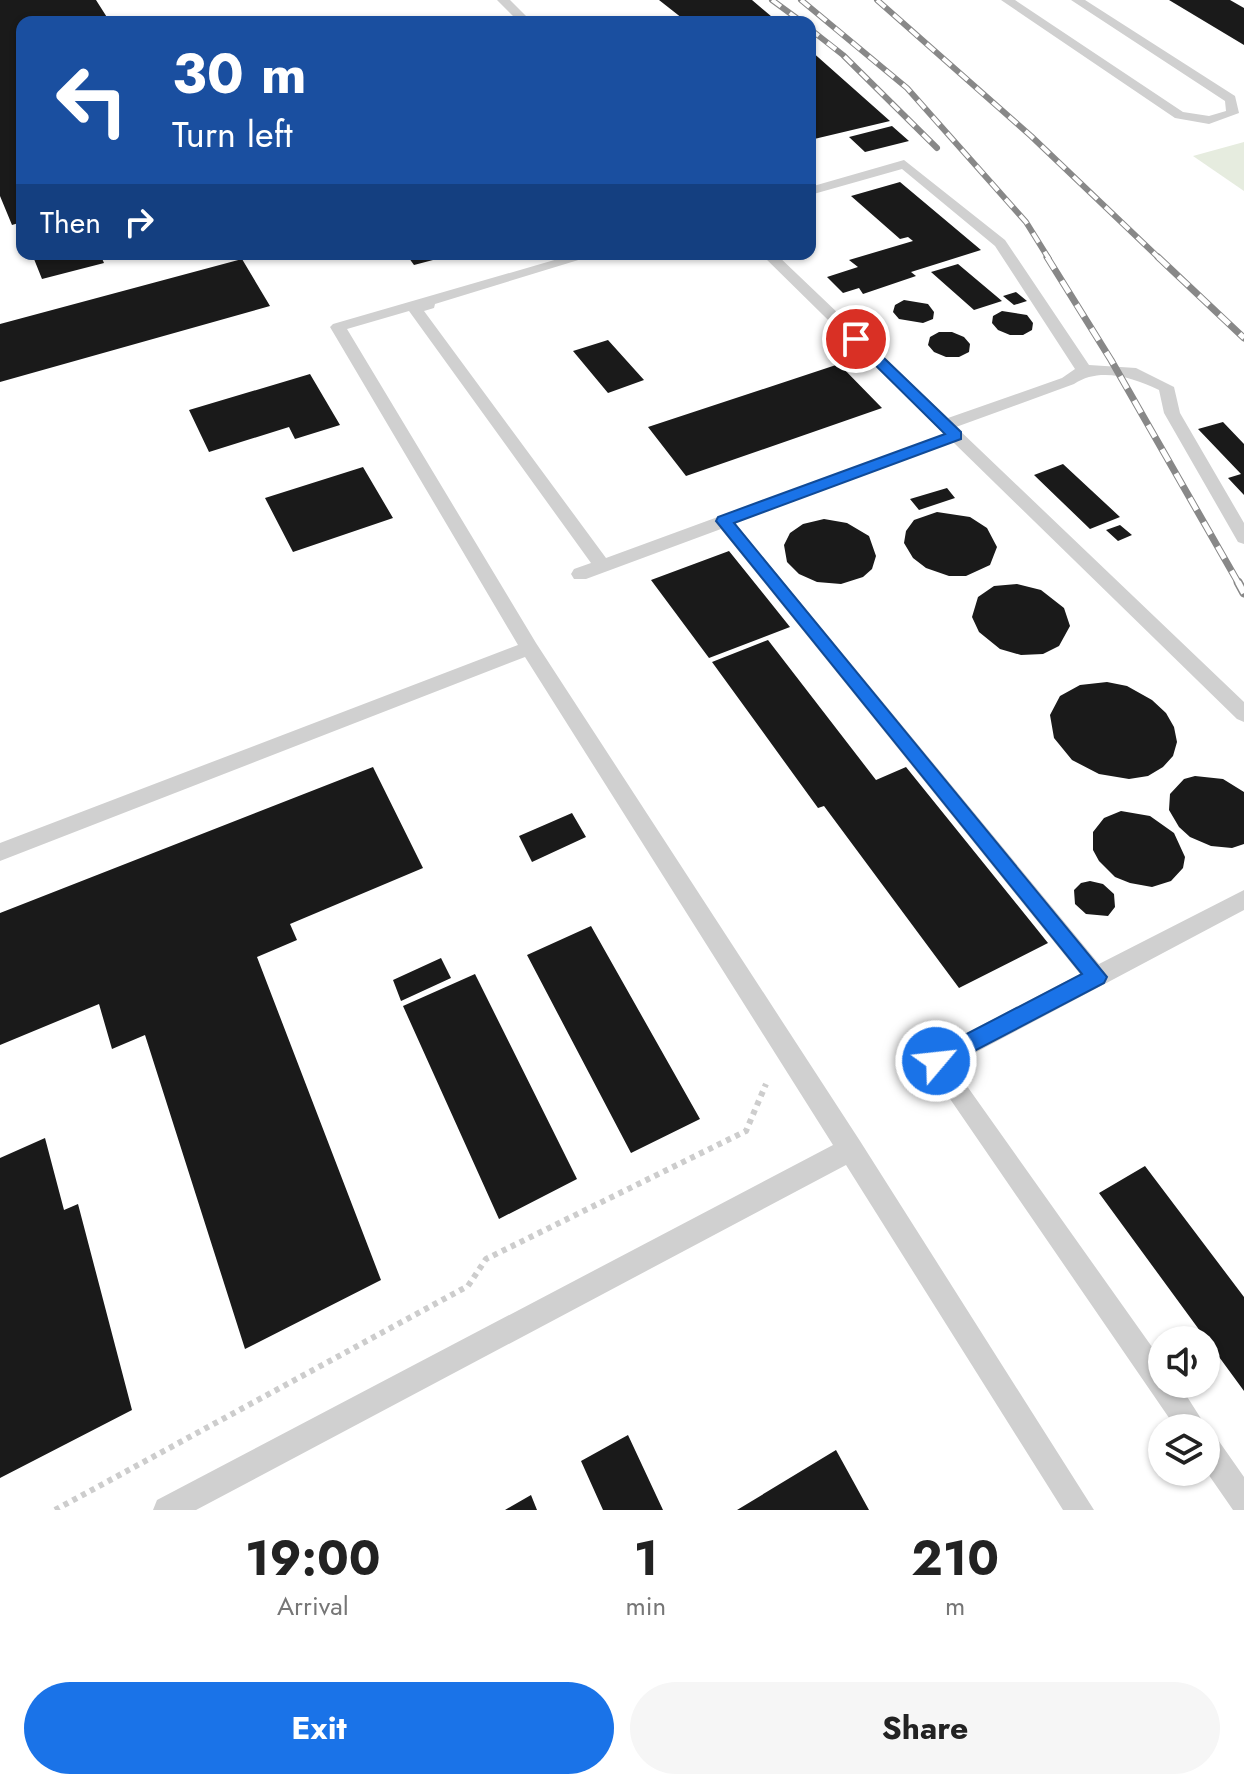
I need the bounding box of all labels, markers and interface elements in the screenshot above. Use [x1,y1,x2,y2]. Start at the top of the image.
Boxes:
text: 30 m [172,33,307,114]
icon: left [40,48,144,152]
text: Turn left [172,108,293,160]
icon: right [117,200,161,244]
text: Then [40,201,101,244]
pin [822,305,890,373]
icon: arrive [834,317,878,361]
position arrow [894,1019,978,1103]
map controls [1148,1326,1220,1486]
button: sound [1148,1326,1220,1398]
button: layers [1148,1414,1220,1486]
text: 19:00 [245,1524,381,1593]
text: 1 [634,1524,658,1593]
text: 210 [911,1524,999,1593]
text: Arrival [277,1587,349,1625]
text: min [626,1587,666,1625]
text: m [945,1587,965,1625]
button: Exit [24,1682,614,1774]
button: Share [630,1682,1220,1774]

